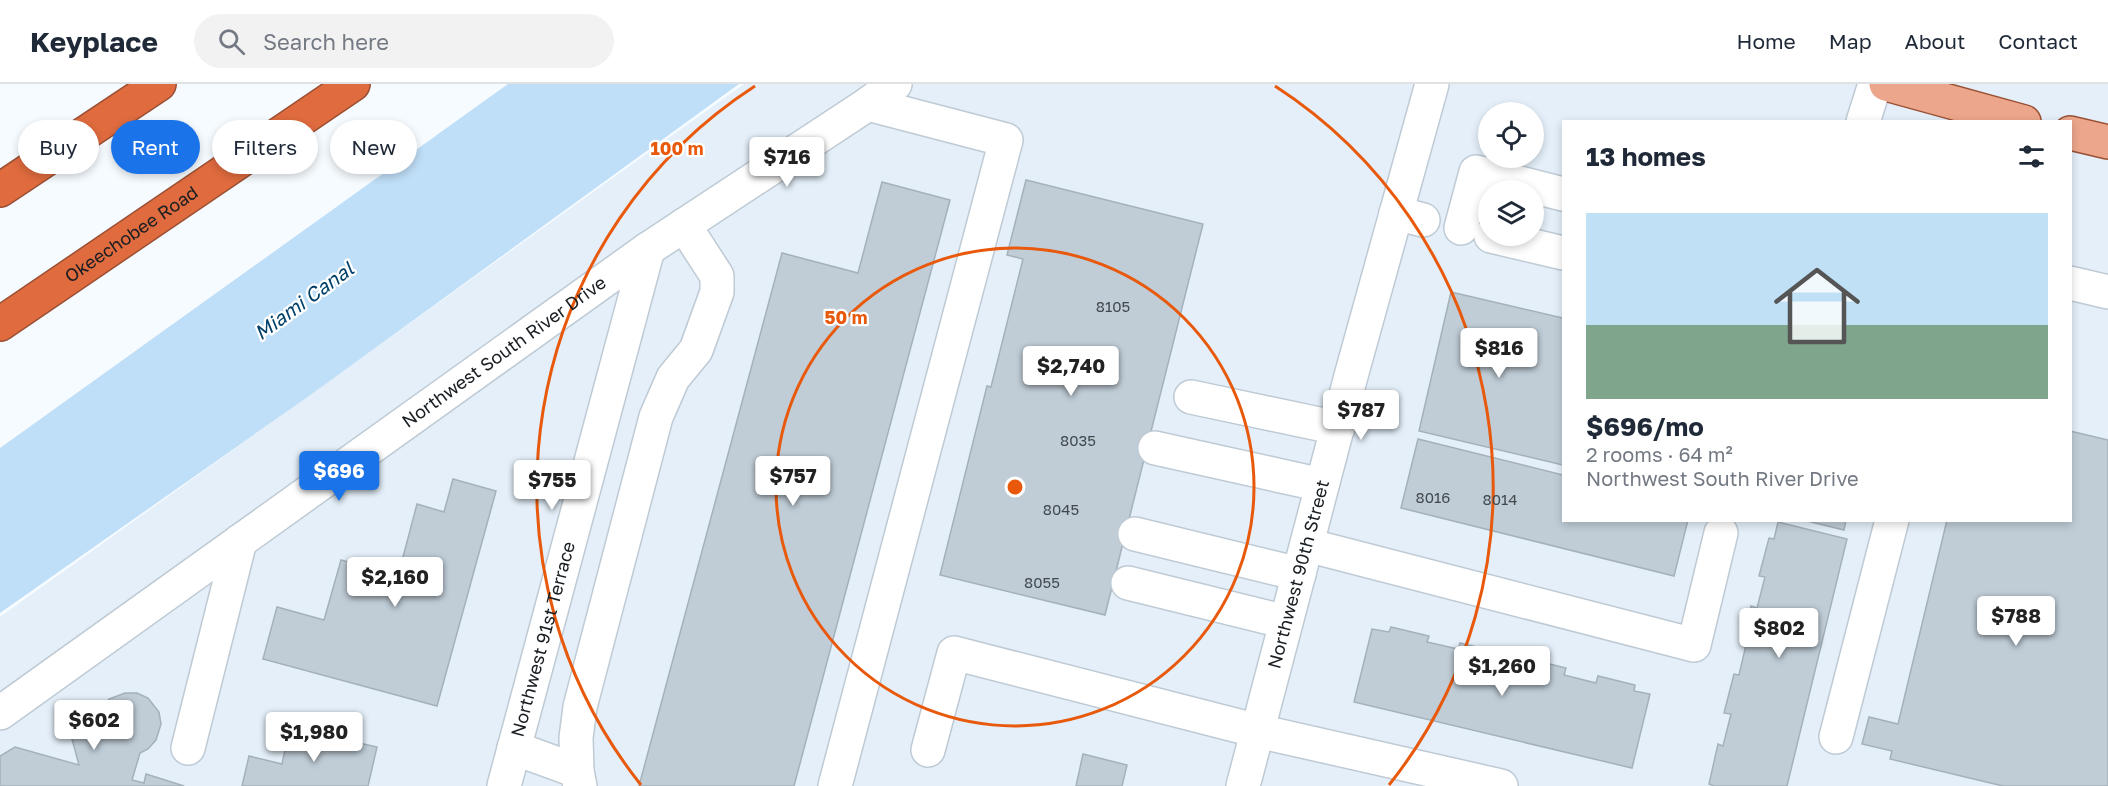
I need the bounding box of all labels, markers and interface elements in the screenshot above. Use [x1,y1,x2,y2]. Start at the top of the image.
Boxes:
search box [194,14,614,68]
text: Keyplace [30,25,158,58]
icon: search [215,25,248,58]
text: Search here [263,28,389,55]
text: Home [1736,28,1796,54]
text: Map [1829,28,1872,54]
text: About [1905,28,1965,54]
text: Contact [1998,28,2078,54]
map controls [1478,102,1544,246]
button: locate [1478,102,1544,168]
chip: Buy [18,120,99,174]
chip: Rent [111,120,200,174]
chip: Filters [212,120,318,174]
chip: New [330,120,417,174]
text: 100 m [651,137,703,159]
pin: $716 [751,137,823,188]
icon: filters [2015,140,2048,173]
text: 13 homes [1586,141,1706,172]
text: $716 [763,144,811,168]
button: layers [1478,180,1544,246]
street label: Okeechobee Road [60,181,202,287]
icon: home [1763,252,1871,360]
water label: Miami Canal [249,256,358,344]
street label: Northwest South River Drive [397,271,610,432]
house number: 8105 [1096,297,1130,315]
text: 50 m [825,306,867,328]
pin: $816 [1463,328,1535,379]
text: $816 [1474,335,1524,359]
pin: $2,740 [1022,346,1120,397]
text: $2,740 [1037,353,1105,377]
pin: $787 [1325,390,1397,441]
text: $787 [1337,397,1385,421]
text: $696/mo [1586,411,1704,442]
house number: 8035 [1060,431,1096,449]
text: 2 rooms · 64 m² [1586,442,1733,466]
pin: $696 [303,451,375,502]
pin: $757 [757,456,829,507]
text: $696 [313,458,365,482]
pin: $755 [516,460,588,511]
text: $757 [769,463,817,487]
text: Northwest South River Drive [1586,466,1859,490]
text: $755 [528,467,576,491]
centre of rings [1005,477,1025,497]
street label: Northwest 90th Street [1262,477,1333,671]
house number: 8016 [1416,488,1450,506]
house number: 8014 [1483,490,1517,508]
house number: 8045 [1043,500,1079,518]
street label: Northwest 91st Terrace [506,539,579,739]
pin: $2,160 [346,557,444,608]
text: $2,160 [361,564,429,588]
house number: 8055 [1024,573,1060,591]
pin: $788 [1980,596,2052,647]
text: $788 [1991,603,2041,627]
pin: $802 [1743,608,1815,659]
text: $802 [1753,615,1805,639]
pin: $1,260 [1453,646,1551,697]
text: $1,260 [1468,653,1536,677]
pin: $602 [58,700,130,751]
text: $602 [68,707,120,731]
pin: $1,980 [265,712,363,763]
text: $1,980 [280,719,348,743]

